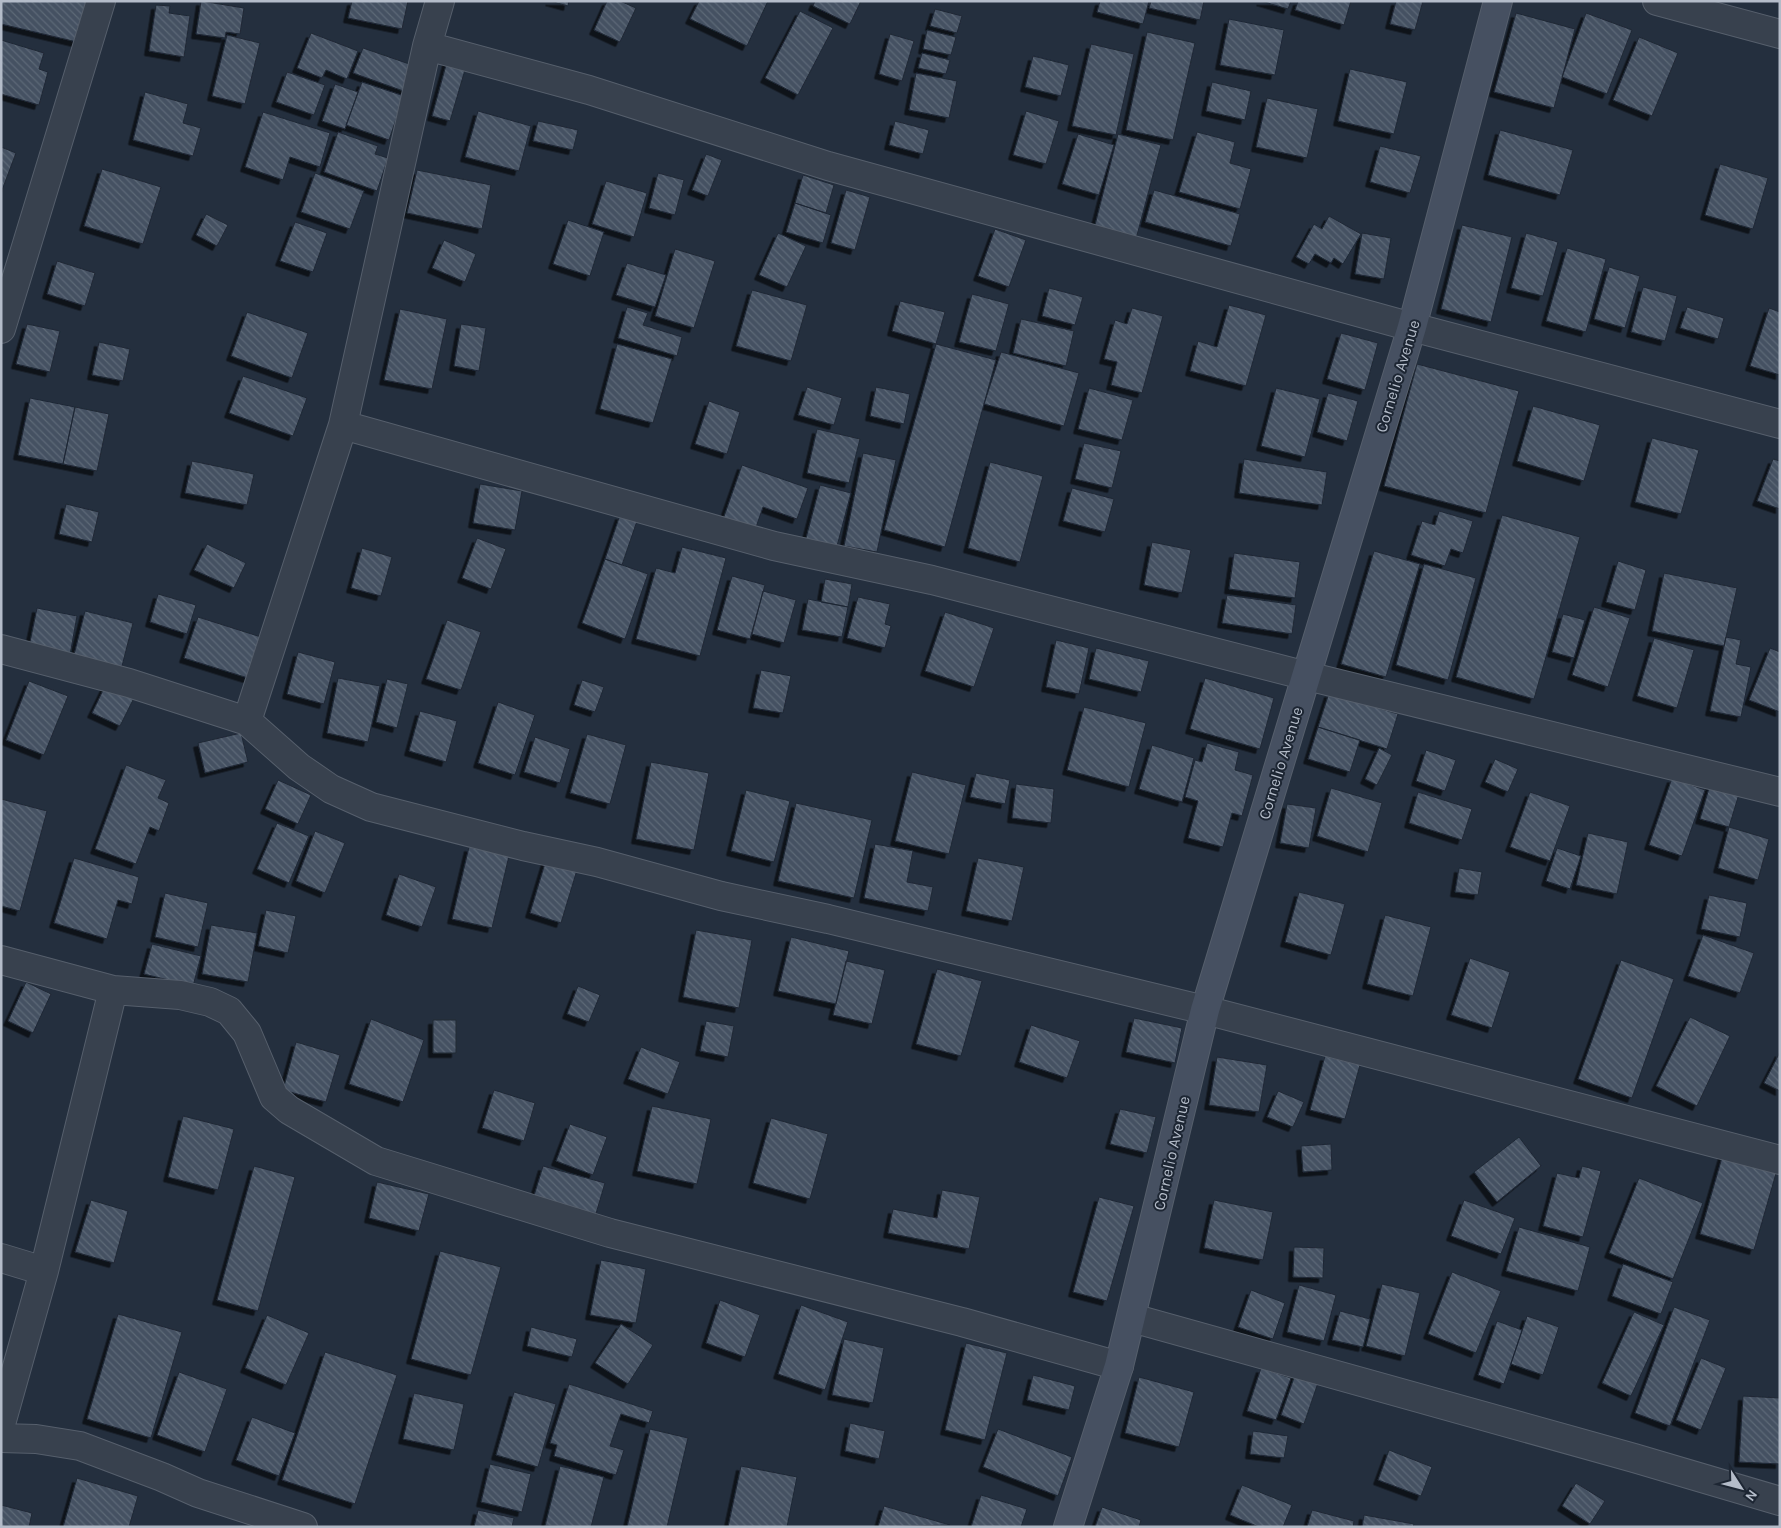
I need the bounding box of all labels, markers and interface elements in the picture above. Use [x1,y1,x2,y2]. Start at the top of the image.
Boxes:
street label: Cornelio Avenue [1371,318,1424,435]
street label: Cornelio Avenue [1254,705,1307,822]
street label: Cornelio Avenue [1149,1094,1194,1212]
north arrow [1716,1463,1766,1513]
text: N [1741,1486,1761,1504]

